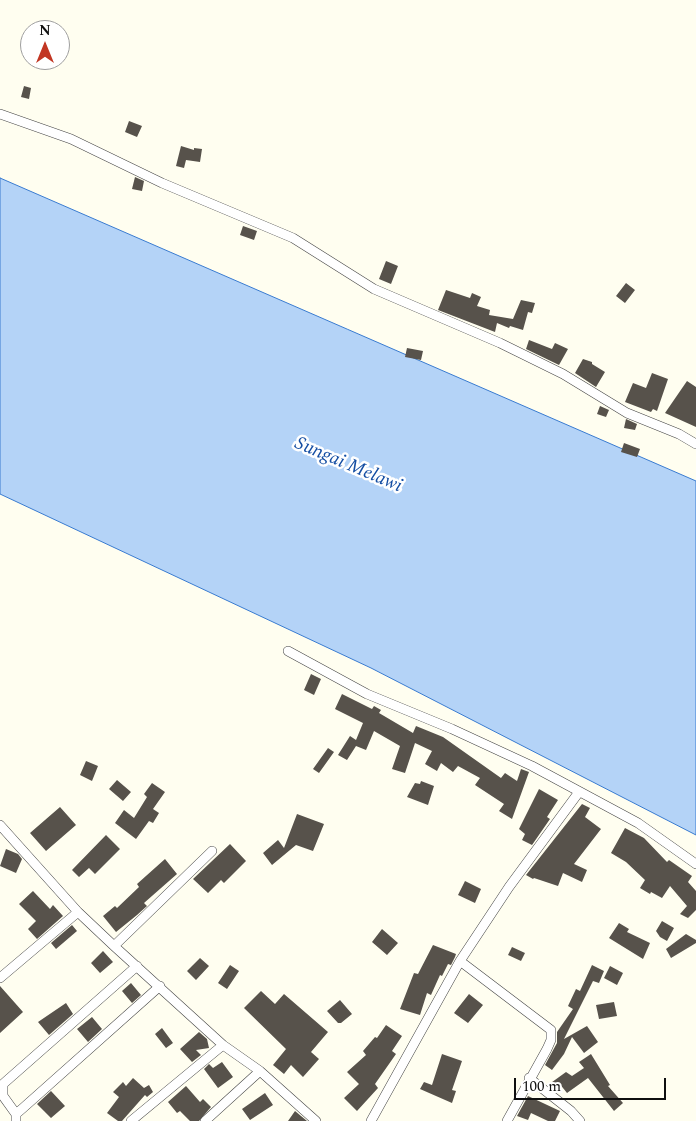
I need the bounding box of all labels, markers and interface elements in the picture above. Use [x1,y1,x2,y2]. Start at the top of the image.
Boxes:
north arrow [20,20,70,70]
text: N [39,20,51,41]
water label: Sungai Melawi [291,433,405,499]
scale bar [516,1068,668,1100]
text: 100 m [522,1075,561,1098]

